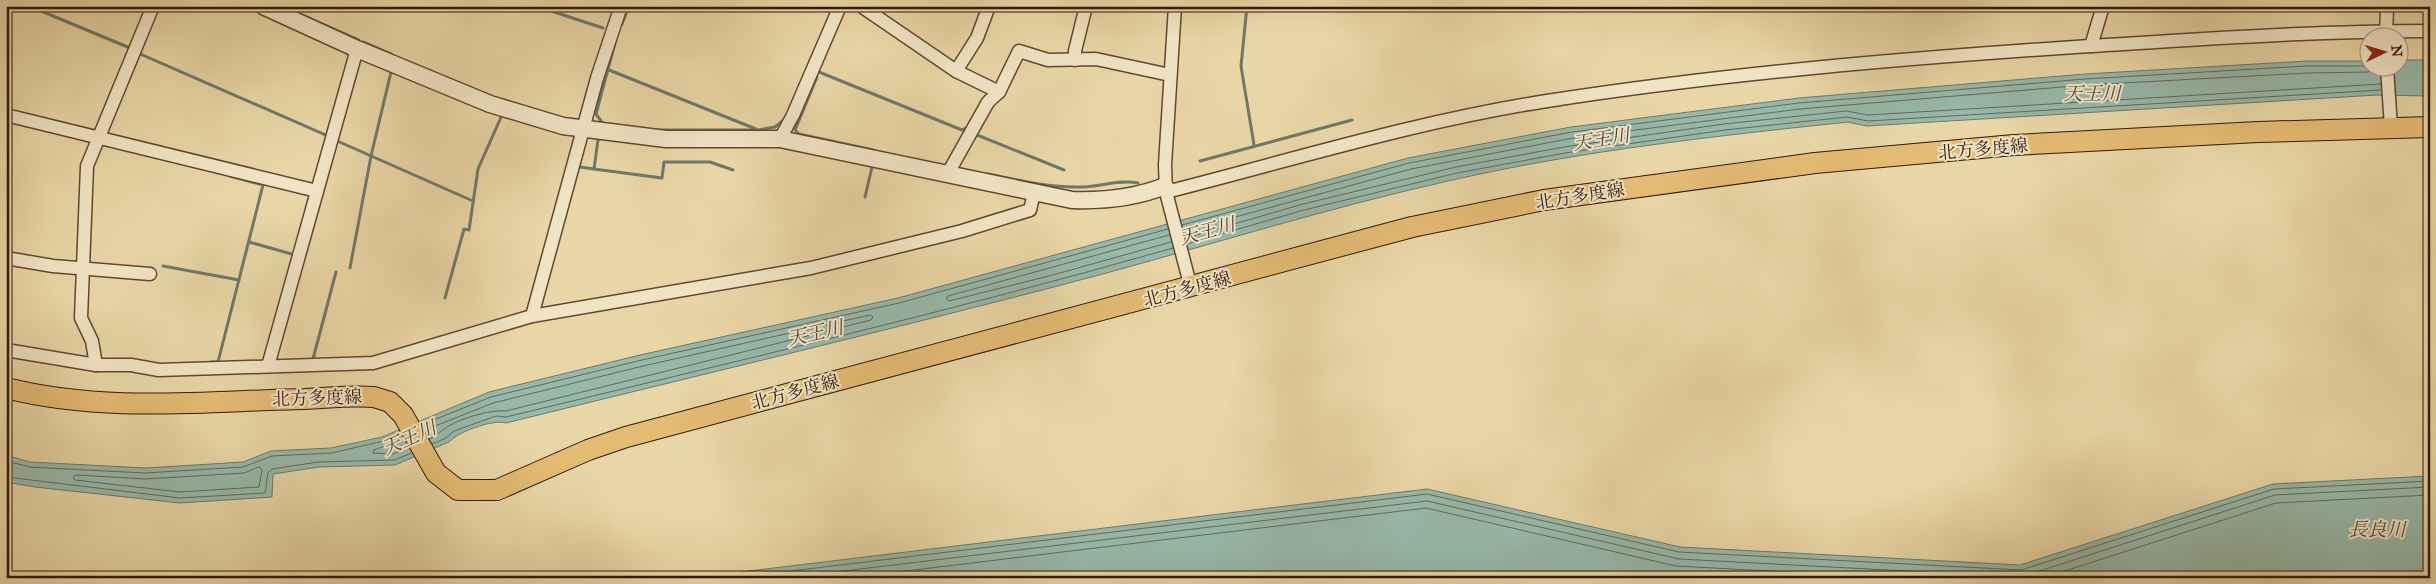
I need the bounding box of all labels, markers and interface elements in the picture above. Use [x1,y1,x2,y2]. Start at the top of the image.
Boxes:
north arrow [2358,28,2408,78]
text: N [2387,44,2405,58]
water label: 天王川 [2063,82,2122,105]
water label: 天王川 [1571,123,1633,155]
street label: 北方多度線 [1937,134,2029,164]
street label: 北方多度線 [1534,178,1626,214]
water label: 天王川 [1176,212,1239,249]
street label: 北方多度線 [1141,267,1233,311]
water label: 天王川 [785,315,847,351]
street label: 北方多度線 [749,370,841,414]
street label: 北方多度線 [272,385,362,411]
water label: 天王川 [378,415,442,460]
water label: 長良川 [2348,518,2407,541]

